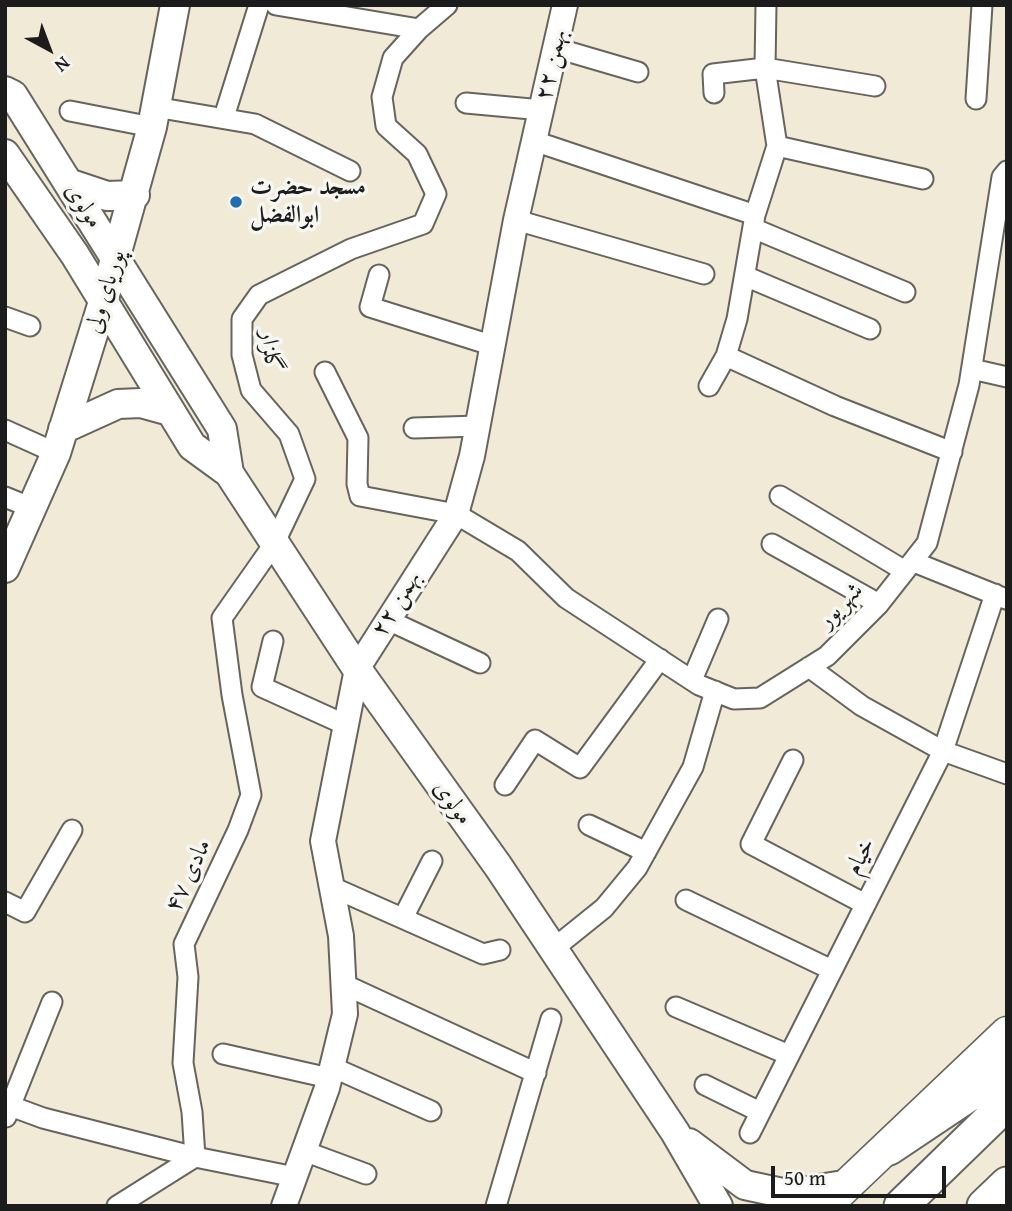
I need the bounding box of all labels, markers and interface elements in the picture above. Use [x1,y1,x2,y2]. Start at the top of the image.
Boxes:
north arrow [14,14,84,84]
street label: ۲۲ بهمن [530,27,574,103]
text: N [49,50,77,80]
place label: مسجد حضرت ابوالفضل [250,174,366,230]
street label: مولوی [58,178,108,234]
marker: مسجد حضرت ابوالفضل [228,194,244,210]
street label: پوریای ولی [80,247,132,337]
street label: گلزار [253,329,287,373]
street label: ۲۲ بهمن [366,566,428,642]
street label: شهریور [812,577,870,635]
street label: مولوی [426,775,478,831]
street label: خیام [840,834,882,880]
street label: مادی ۴۷ [160,835,218,917]
scale bar [774,1152,949,1196]
text: 50 m [784,1162,826,1193]

